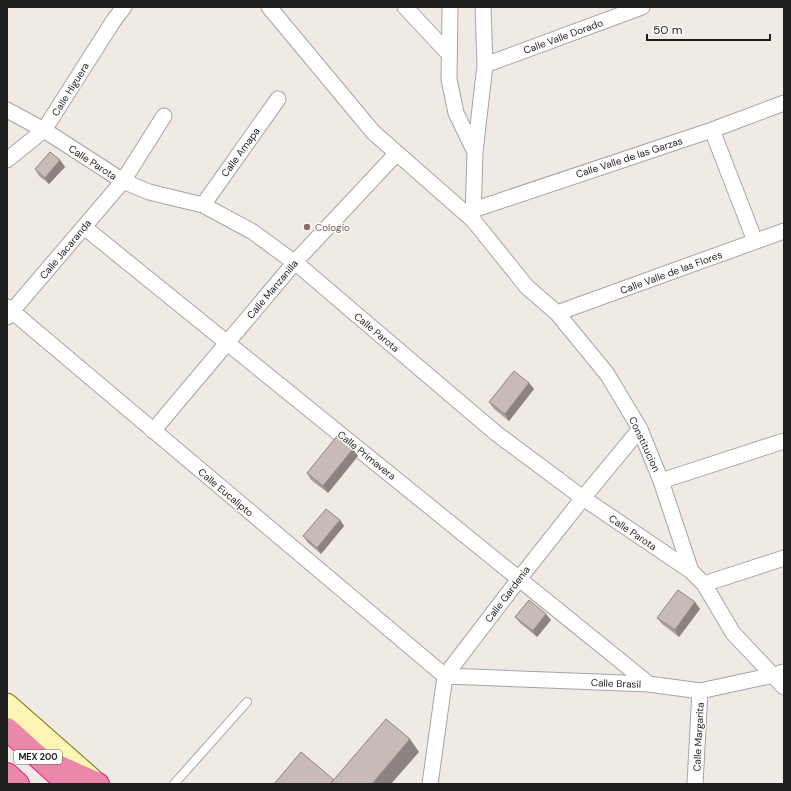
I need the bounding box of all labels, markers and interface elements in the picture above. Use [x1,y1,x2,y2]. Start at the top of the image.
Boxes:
street label: Calle Valle Dorado [522,16,605,57]
scale bar [647,16,770,42]
text: 50 m [653,22,682,38]
street label: Calle Higuera [49,60,92,118]
street label: Calle Amapa [218,125,263,180]
street label: Calle Valle de las Garzas [574,134,684,181]
street label: Calle Parota [66,142,119,183]
street label: Calle Jacaranda [37,217,94,282]
place label: Cologio [315,221,350,234]
marker: Cologio [302,222,312,232]
street label: Calle Valle de las Flores [618,248,724,297]
street label: Calle Manzanilla [244,257,301,321]
street label: Calle Parota [351,310,402,355]
street label: Constitucion [626,415,663,474]
street label: Calle Primavera [335,428,398,483]
street label: Calle Eucalipto [195,465,256,519]
street label: Calle Parota [606,512,659,553]
street label: Calle Gardenia [482,563,533,625]
street label: Calle Brasil [591,676,641,691]
street label: Calle Margarita [690,702,707,772]
road number: MEX 200 [14,750,62,764]

